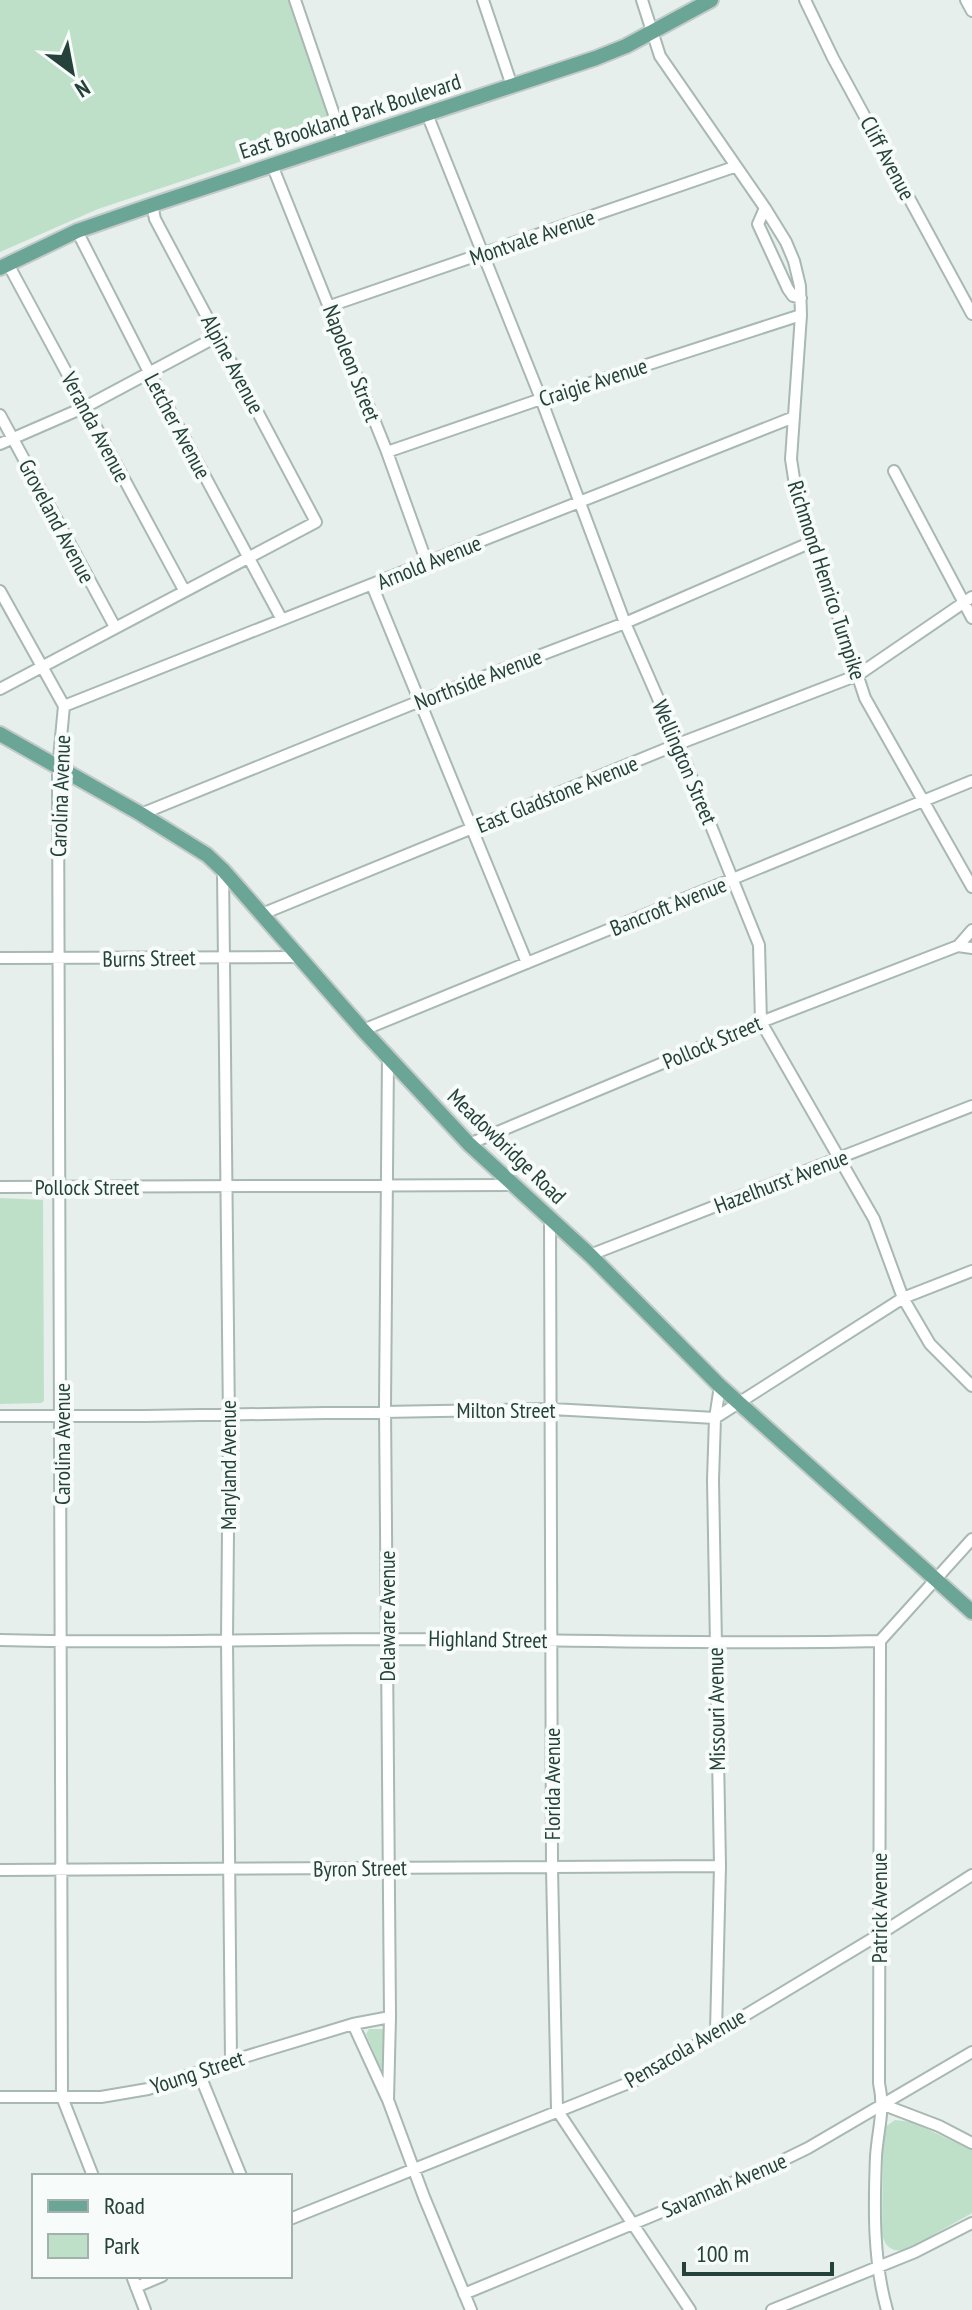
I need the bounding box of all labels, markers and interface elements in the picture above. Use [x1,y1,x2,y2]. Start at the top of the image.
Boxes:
north arrow [32,32,112,112]
street label: East Brookland Park Boulevard [236,67,464,165]
text: N [70,74,95,104]
street label: Cliff Avenue [854,111,922,205]
street label: Montvale Avenue [466,203,598,271]
street label: Napoleon Street [317,301,387,425]
street label: Alpine Avenue [195,310,271,418]
street label: Craigie Avenue [535,351,651,413]
street label: Veranda Avenue [55,366,137,487]
street label: Letcher Avenue [139,368,217,484]
street label: Groveland Avenue [13,454,101,588]
street label: Richmond Henrico Turnpike [782,477,872,683]
street label: Arnold Avenue [373,528,485,596]
street label: Northside Avenue [410,642,546,716]
street label: Wellington Street [646,696,724,828]
street label: Carolina Avenue [44,734,76,858]
street label: East Gladstone Avenue [472,749,642,839]
street label: Bancroft Avenue [606,870,730,942]
street label: Burns Street [102,943,196,973]
street label: Pollock Street [658,1009,766,1075]
street label: Meadowbridge Road [442,1082,572,1210]
street label: Hazelhurst Avenue [710,1143,852,1219]
street label: Pollock Street [35,1173,139,1201]
street label: Carolina Avenue [48,1383,76,1505]
street label: Milton Street [456,1396,556,1424]
street label: Maryland Avenue [214,1400,242,1530]
street label: Delaware Avenue [373,1550,401,1682]
street label: Highland Street [428,1624,548,1654]
street label: Missouri Avenue [701,1647,731,1771]
street label: Florida Avenue [538,1728,566,1840]
street label: Byron Street [313,1853,407,1883]
street label: Patrick Avenue [865,1853,893,1963]
street label: Pensacola Avenue [620,2002,750,2094]
street label: Young Street [147,2044,247,2100]
street label: Savannah Avenue [657,2146,791,2224]
legend [32,2174,292,2278]
text: Road [104,2190,145,2221]
scale bar [684,2226,832,2276]
text: Park [104,2230,140,2261]
text: 100 m [696,2238,749,2269]

